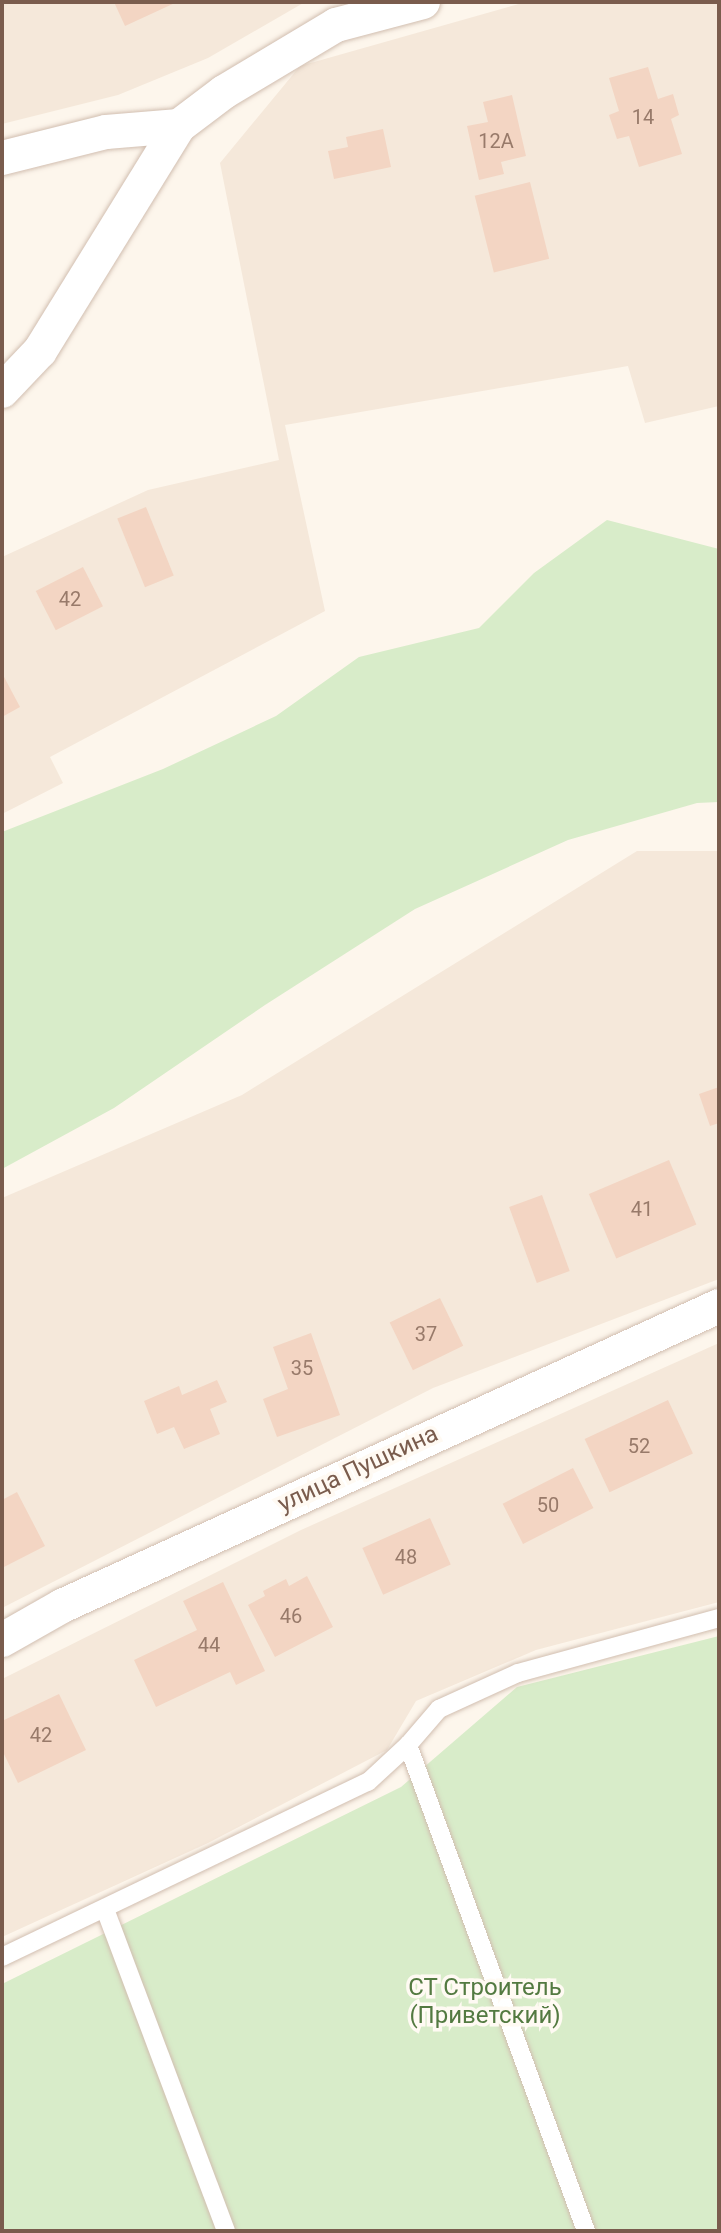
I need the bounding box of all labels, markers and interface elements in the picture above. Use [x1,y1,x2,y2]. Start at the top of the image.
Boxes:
house number: 14 [632,105,654,129]
house number: 12А [478,129,514,153]
house number: 42 [59,587,81,611]
house number: 41 [631,1197,653,1221]
house number: 37 [415,1322,437,1346]
house number: 35 [291,1356,313,1380]
street label: улица Пушкина [273,1419,443,1519]
house number: 52 [628,1434,650,1458]
house number: 50 [537,1493,559,1517]
house number: 48 [395,1545,417,1569]
house number: 46 [280,1604,302,1628]
house number: 44 [198,1633,220,1657]
house number: 42 [30,1723,52,1747]
park label: СТ Строитель (Приветский) [408,1974,562,2030]

